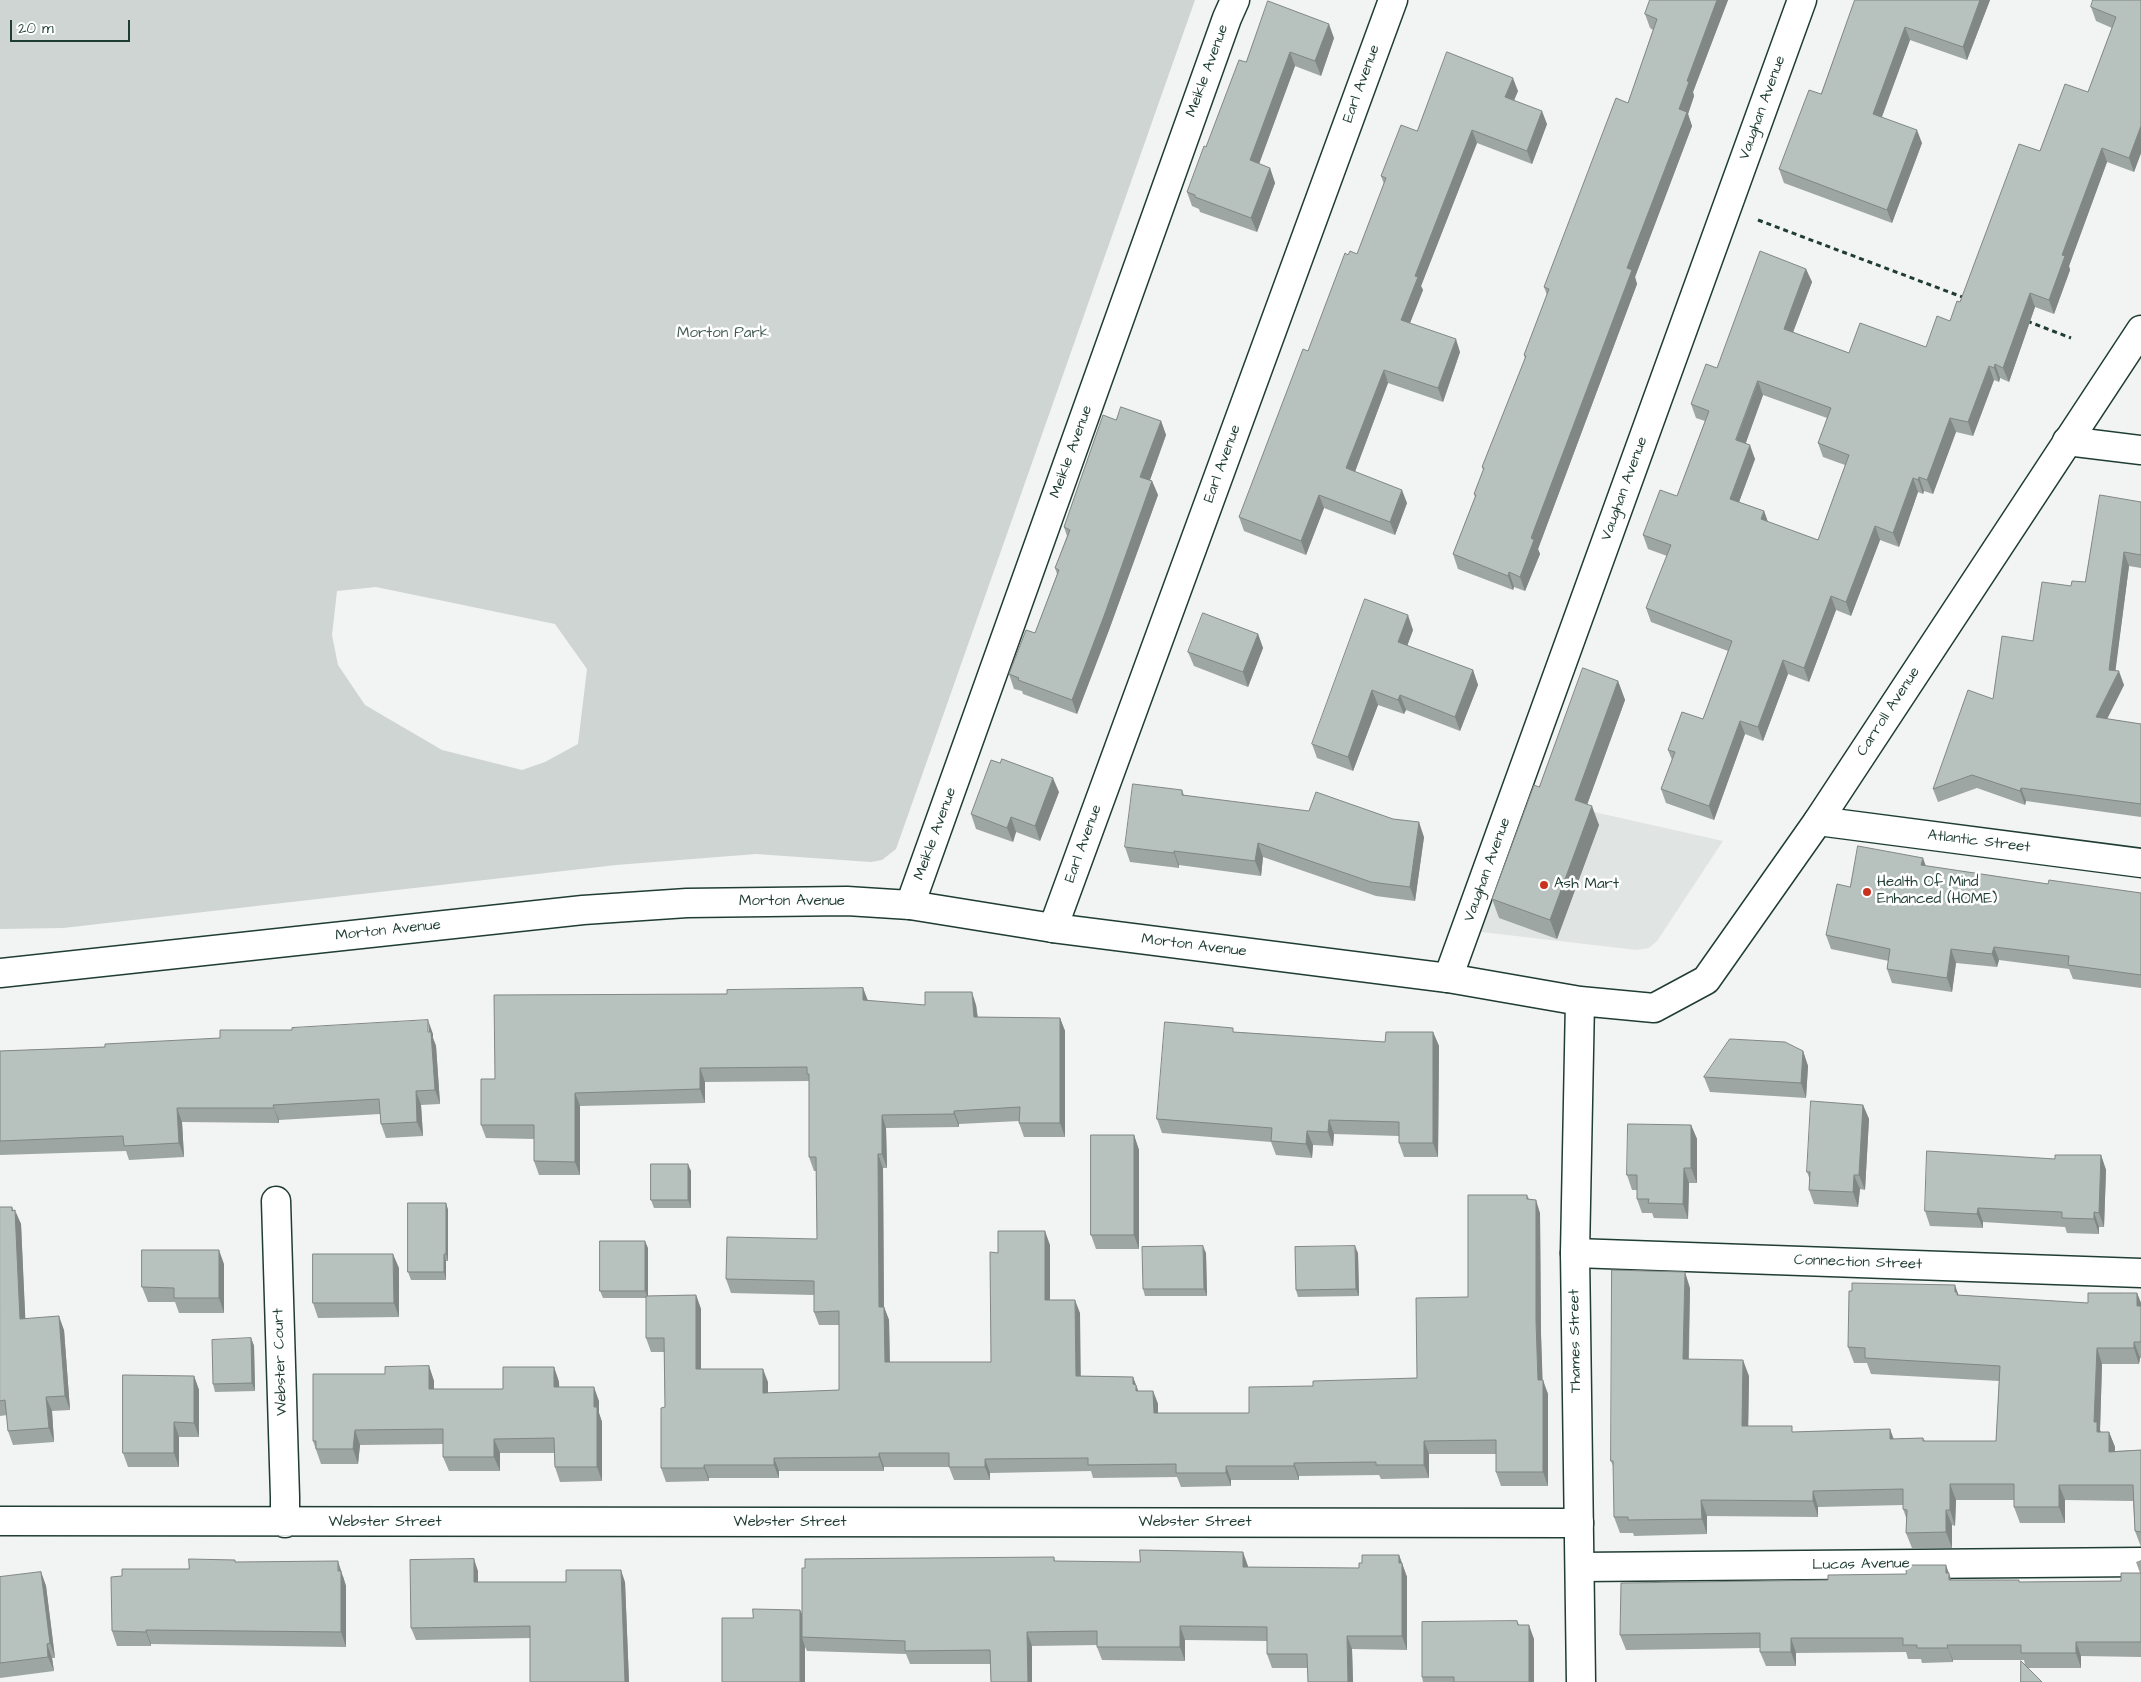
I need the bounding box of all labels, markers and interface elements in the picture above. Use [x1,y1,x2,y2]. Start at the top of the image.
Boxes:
scale bar [12,10,132,42]
text: 20 m [18,18,54,39]
street label: Meikle Avenue [1183,22,1233,120]
street label: Earl Avenue [1340,42,1384,126]
street label: Vaughan Avenue [1736,53,1790,163]
park label: Morton Park [677,325,769,343]
street label: Meikle Avenue [1047,403,1097,501]
street label: Earl Avenue [1201,422,1245,506]
street label: Vaughan Avenue [1598,434,1652,544]
street label: Carroll Avenue [1853,664,1925,760]
street label: Meikle Avenue [911,785,961,883]
street label: Earl Avenue [1062,802,1106,886]
street label: Vaughan Avenue [1461,815,1515,925]
street label: Atlantic Street [1927,827,2031,857]
place label: Health Of Mind Enhanced (HOME) [1877,874,1997,909]
place label: Ash Mart [1554,876,1619,894]
marker: Ash Mart [1538,879,1550,891]
marker: Health Of Mind Enhanced (HOME) [1861,886,1873,898]
street label: Morton Avenue [739,893,845,911]
street label: Morton Avenue [334,917,442,945]
street label: Morton Avenue [1140,931,1248,961]
street label: Connection Street [1794,1252,1922,1274]
street label: Thames Street [1566,1289,1586,1393]
street label: Webster Court [270,1308,292,1416]
street label: Webster Street [329,1514,441,1532]
street label: Webster Street [734,1514,846,1532]
street label: Webster Street [1139,1514,1251,1532]
street label: Lucas Avenue [1812,1555,1910,1575]

